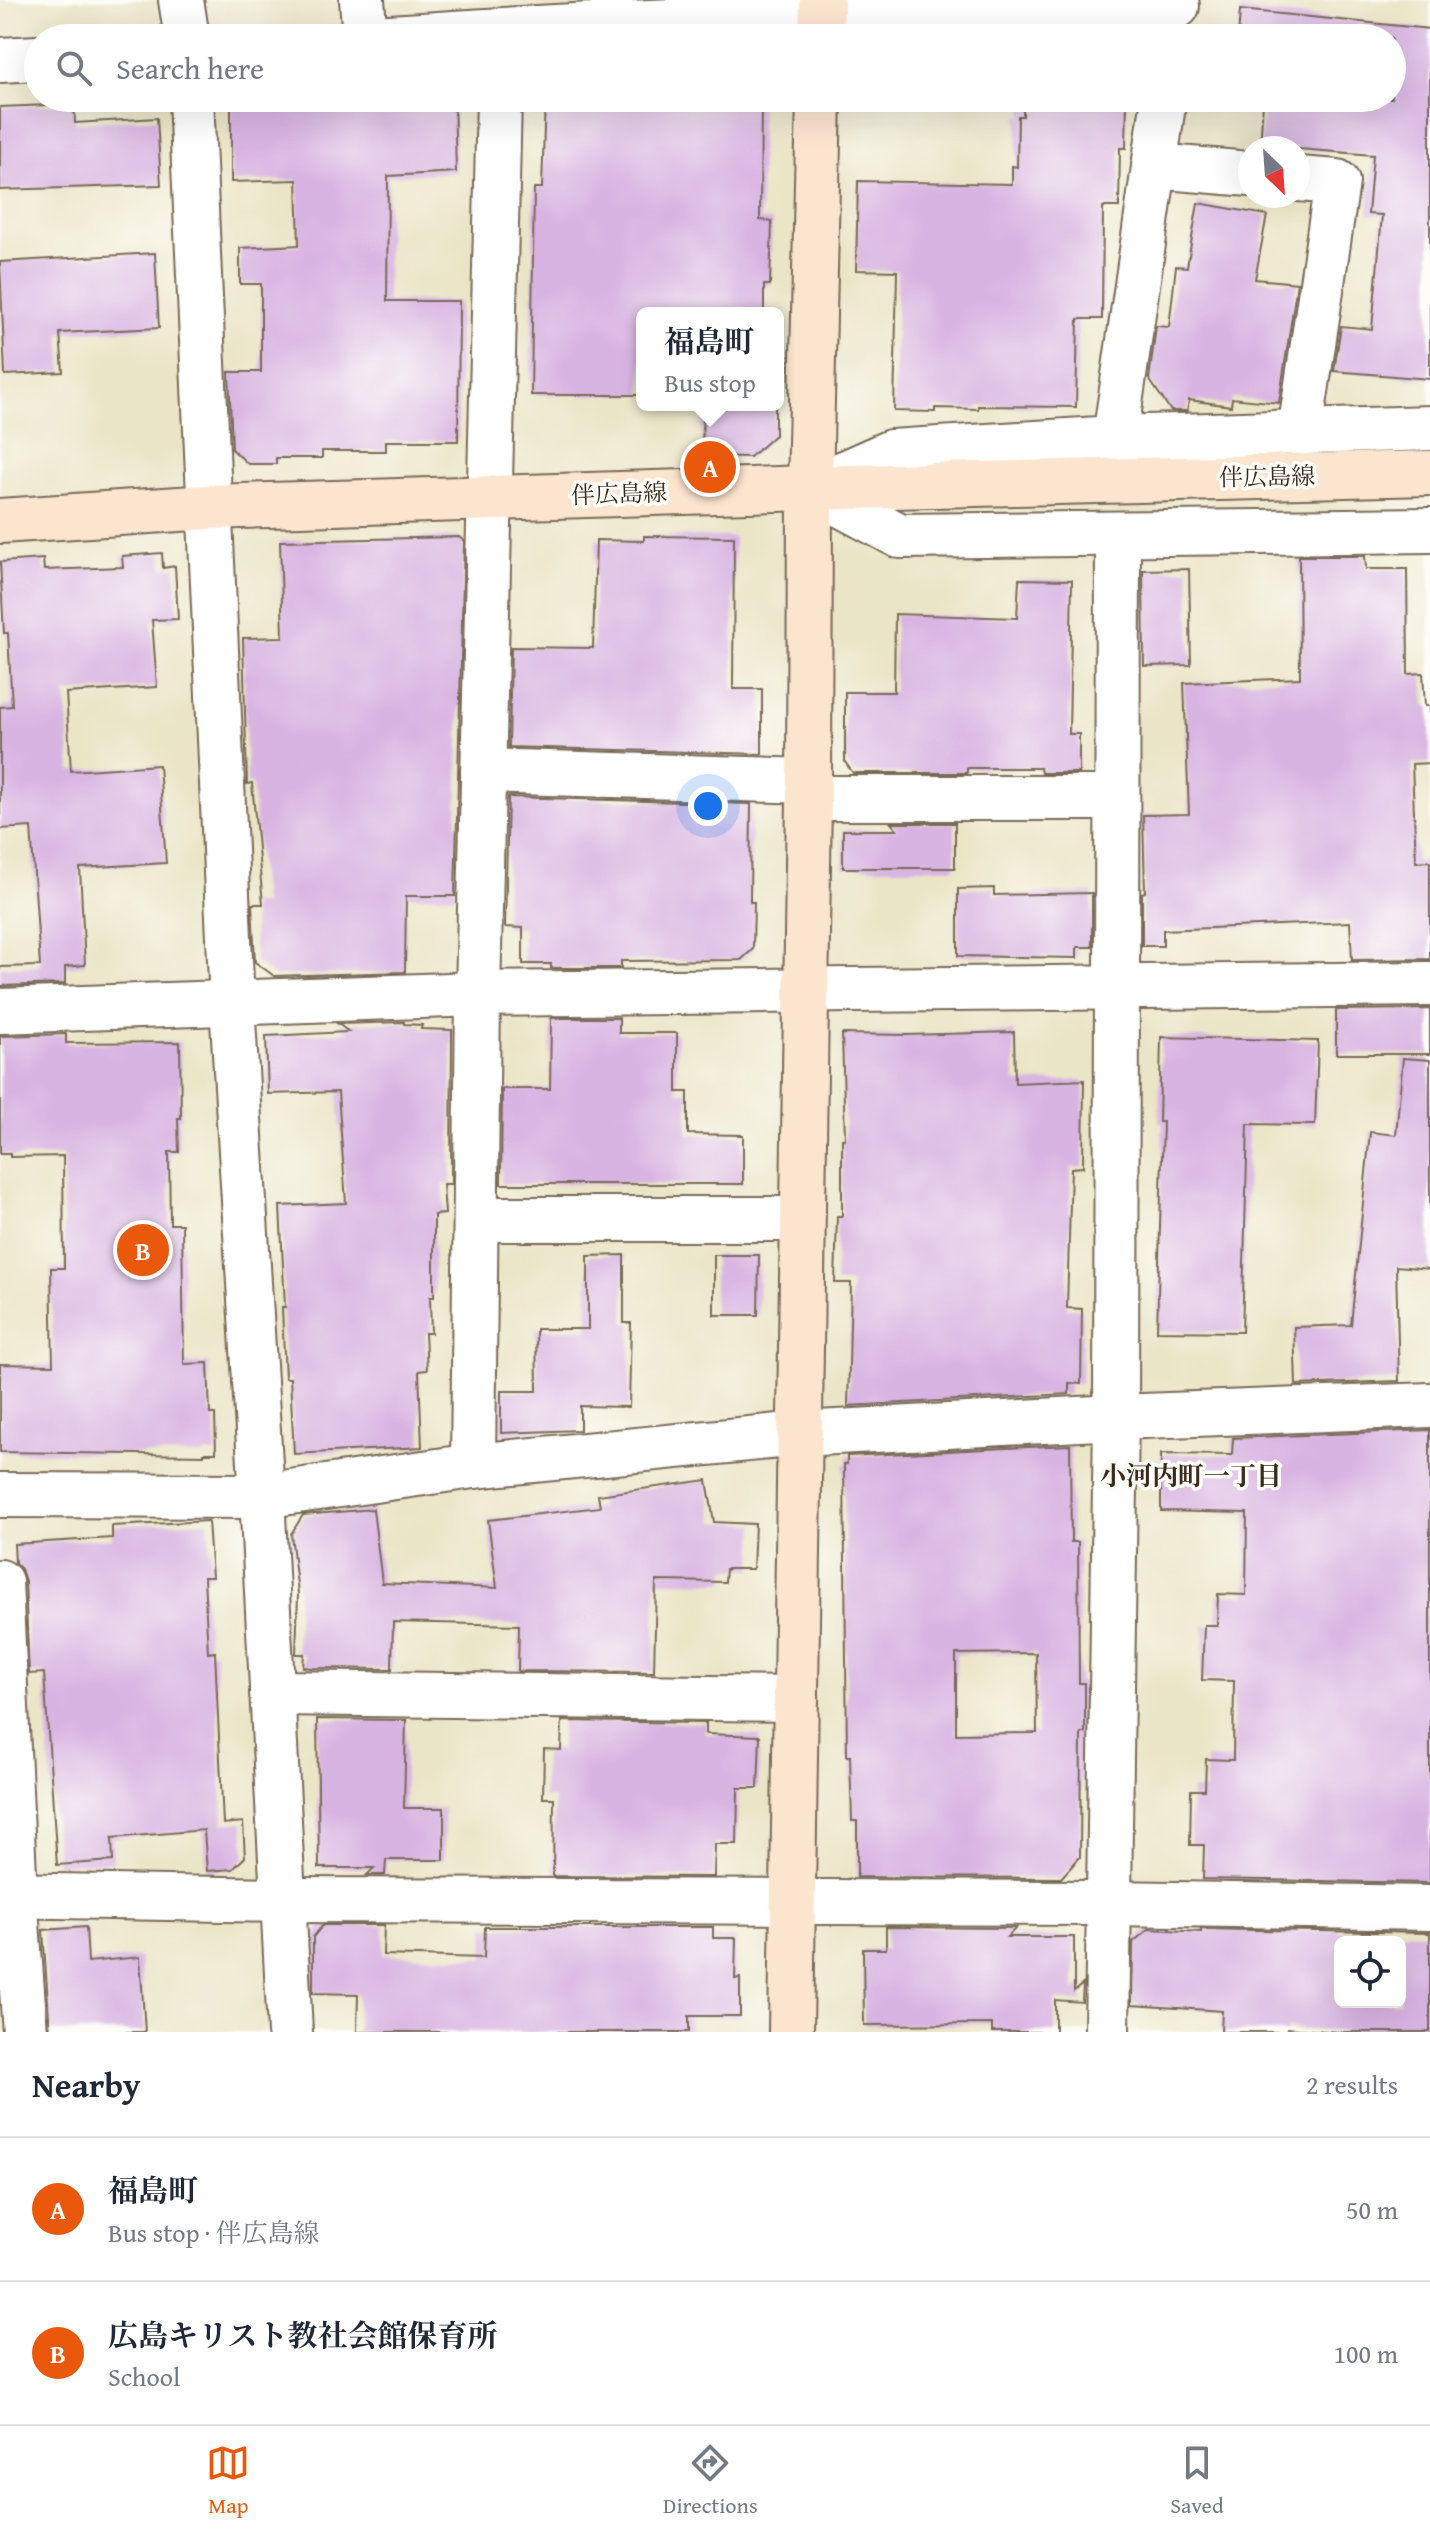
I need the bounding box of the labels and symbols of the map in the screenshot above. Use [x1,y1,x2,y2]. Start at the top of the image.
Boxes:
north arrow [1238,136,1310,208]
pin: A [684,437,736,497]
street label: 伴広島線 [1219,458,1315,495]
street label: 伴広島線 [570,474,668,513]
your location [688,786,728,826]
pin: B [117,1220,169,1280]
district label: 小河内町一丁目 [1100,1456,1282,1495]

